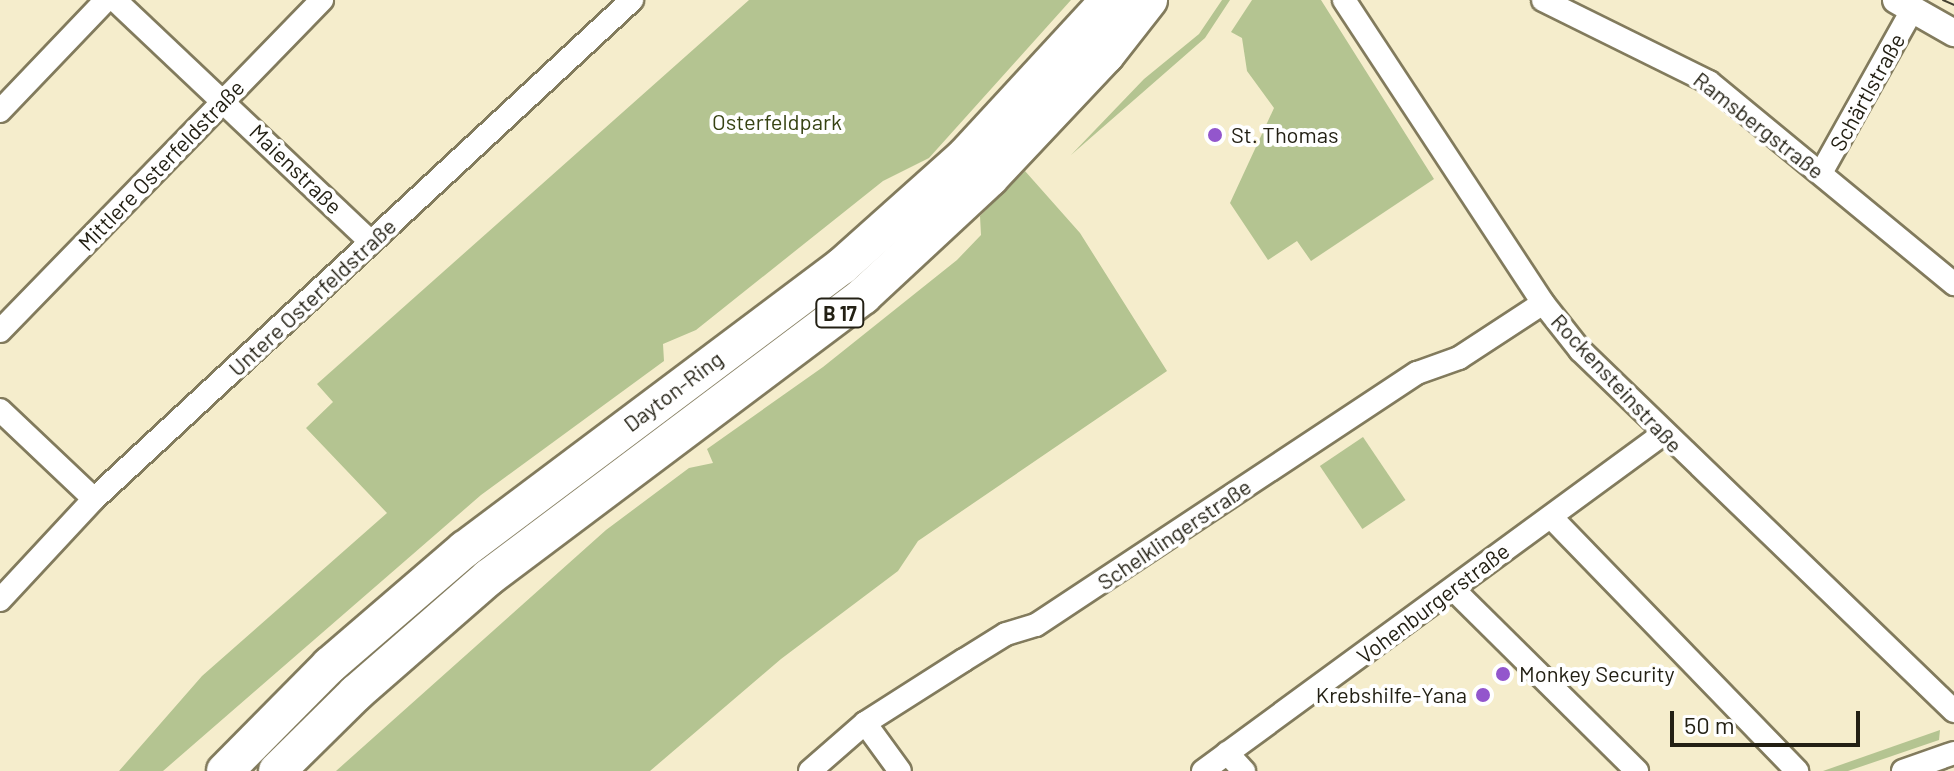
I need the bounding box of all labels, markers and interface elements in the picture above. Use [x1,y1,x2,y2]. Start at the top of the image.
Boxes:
street label: Schärtlstraße [1824,29,1910,155]
street label: Ramsbergstraße [1689,66,1829,184]
street label: Mittlere Osterfeldstraße [72,74,250,256]
park label: Osterfeldpark [712,109,842,135]
street label: Maienstraße [244,119,348,219]
place label: St. Thomas [1231,122,1339,148]
marker: St. Thomas [1206,126,1224,144]
street label: Untere Osterfeldstraße [223,213,401,381]
road number: B 17 [814,297,866,329]
street label: Rockensteinstraße [1546,308,1688,458]
street label: Dayton-Ring [618,345,728,437]
street label: Schelklingerstraße [1092,473,1256,595]
street label: Vohenburgerstraße [1352,537,1514,669]
place label: Monkey Security [1519,661,1675,687]
marker: Monkey Security [1494,665,1512,683]
place label: Krebshilfe-Yana [1316,682,1467,708]
marker: Krebshilfe-Yana [1474,686,1492,704]
scale bar [1674,695,1864,745]
text: 50 m [1684,710,1735,739]

